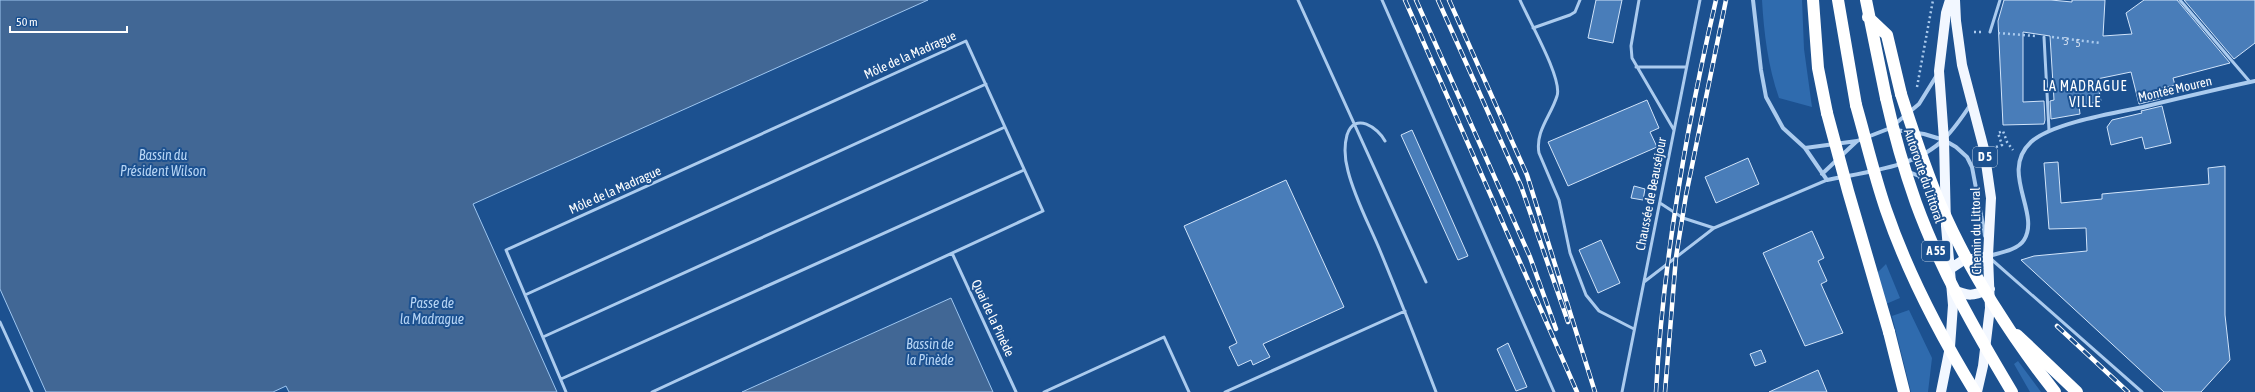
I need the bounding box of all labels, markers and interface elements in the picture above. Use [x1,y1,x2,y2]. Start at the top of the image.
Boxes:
scale bar [10,8,127,34]
text: 50 m [16,15,38,29]
street label: Môle de la Madrague [862,28,958,82]
house number: 3 [2063,35,2069,47]
house number: 5 [2075,37,2081,49]
street label: Montée Mouren [2137,73,2213,105]
district label: LA MADRAGUE VILLE [2043,78,2127,110]
street label: Autoroute du Littoral [1901,127,1947,226]
street label: Chaussée de Beauséjour [1633,136,1669,252]
water label: Bassin du Président Wilson [120,147,206,179]
road number: D 5 [1973,147,1997,167]
street label: Môle de la Madrague [567,163,663,217]
street label: Chemin du Littoral [1968,187,1984,275]
road number: A 55 [1922,241,1950,261]
street label: Quai de la Pinède [969,277,1017,359]
water label: Passe de la Madrague [400,295,464,327]
water label: Bassin de la Pinède [906,336,954,368]

